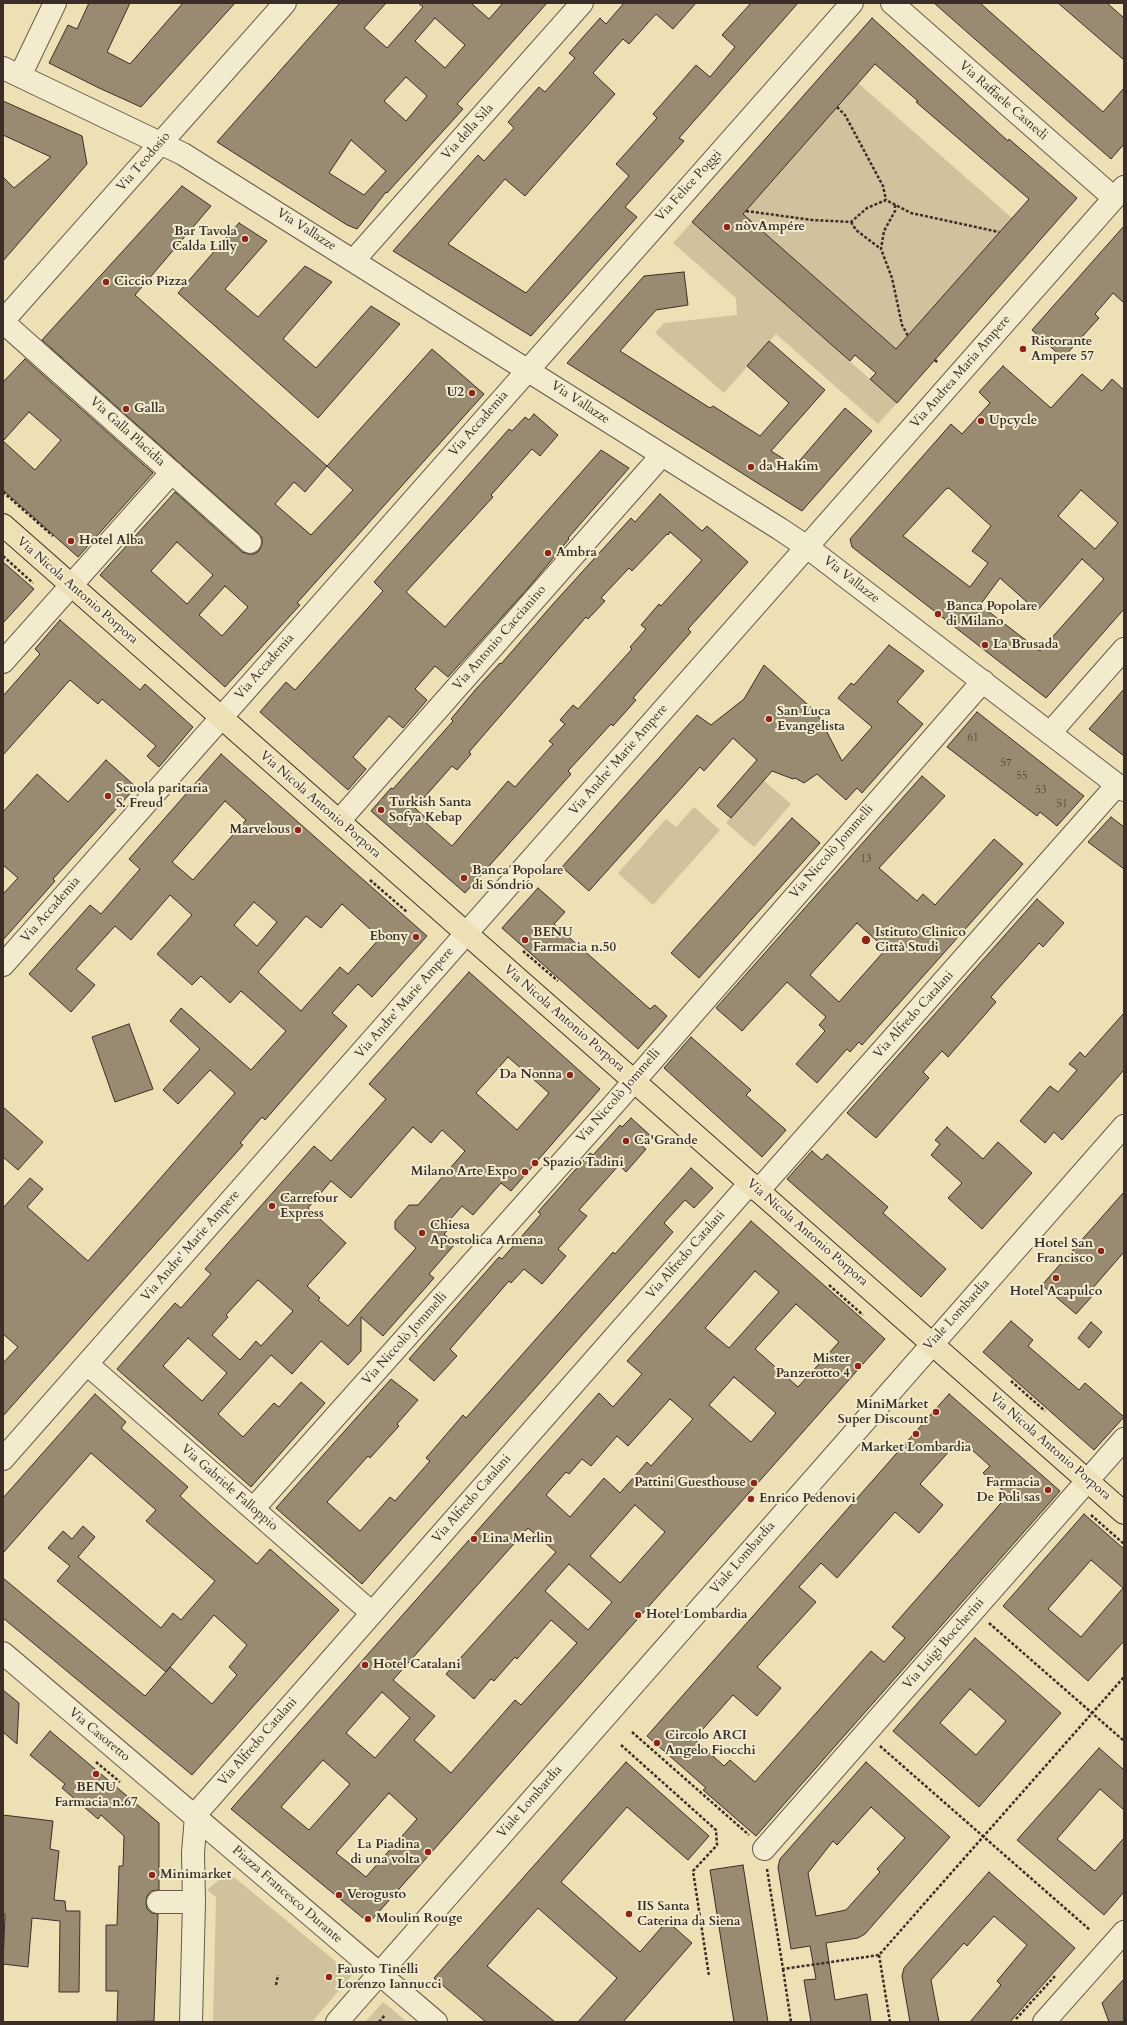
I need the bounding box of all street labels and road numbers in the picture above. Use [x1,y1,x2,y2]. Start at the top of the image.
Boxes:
street label: Via Raffaele Casnedi [955,58,1051,144]
street label: Via della Sila [439,101,497,163]
street label: Via Teodosio [114,129,174,195]
street label: Via Felice Poggi [653,147,725,225]
street label: Via Vallazze [273,206,339,254]
street label: Via Andrea Maria Ampere [908,312,1014,432]
street label: Via Vallazze [548,378,612,428]
street label: Via Accademia [446,388,512,460]
street label: Via Galla Placidia [86,394,168,470]
street label: Via Nicola Antonio Porpora [13,534,141,648]
street label: Via Vallazze [820,553,882,607]
street label: Via Antonio Caccianino [450,582,550,694]
street label: Via Accademia [232,631,298,703]
street label: Via Andre' Marie Ampere [566,701,672,819]
street label: Via Nicola Antonio Porpora [256,748,384,862]
street label: Via Niccolò Jommelli [787,802,877,902]
street label: Via Accademia [18,874,84,946]
street label: Via Andre' Marie Ampere [352,944,458,1062]
street label: Via Nicola Antonio Porpora [500,962,628,1076]
street label: Via Alfredo Catalani [871,968,957,1062]
street label: Via Niccolò Jommelli [574,1046,664,1146]
street label: Via Nicola Antonio Porpora [743,1176,871,1290]
street label: Via Andre' Marie Ampere [138,1187,244,1305]
street label: Via Alfredo Catalani [643,1208,729,1302]
street label: Viale Lombardia [921,1276,993,1354]
street label: Via Niccolò Jommelli [359,1289,451,1389]
street label: Via Nicola Antonio Porpora [986,1390,1114,1504]
street label: Via Gabriele Falloppio [177,1442,281,1534]
street label: Via Alfredo Catalani [429,1452,515,1546]
street label: Viale Lombardia [707,1519,779,1597]
street label: Via Luigi Boccherini [900,1595,988,1693]
street label: Via Alfredo Catalani [215,1695,301,1789]
street label: Via Casoretto [65,1705,133,1765]
street label: Viale Lombardia [494,1763,566,1841]
street label: Piazza Francesco Durante [229,1843,345,1947]

